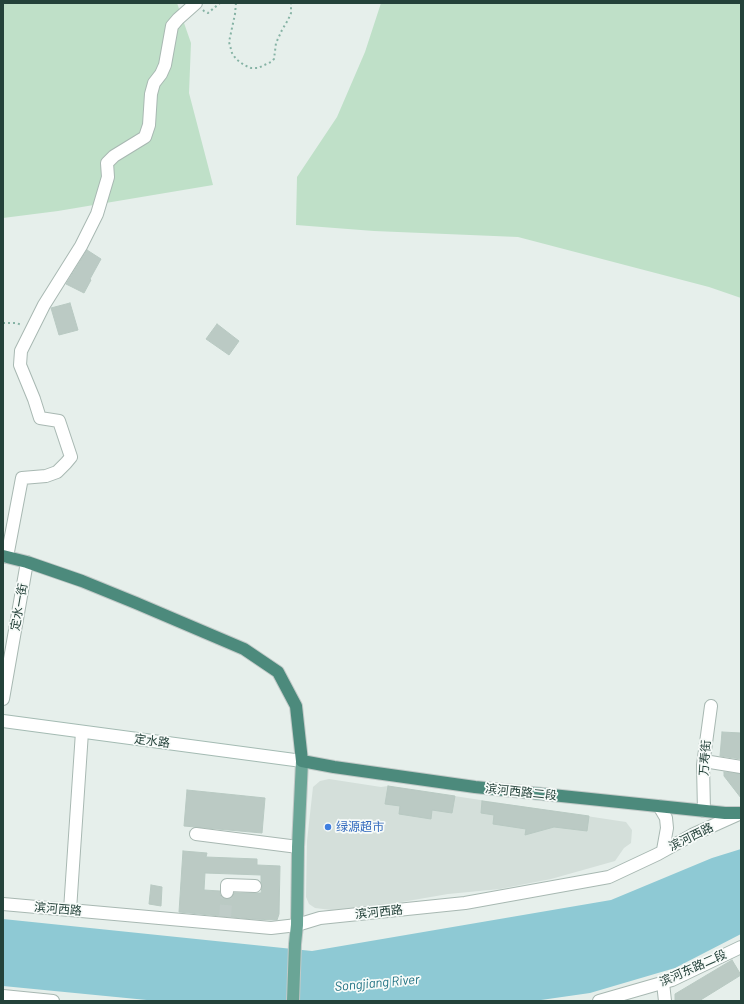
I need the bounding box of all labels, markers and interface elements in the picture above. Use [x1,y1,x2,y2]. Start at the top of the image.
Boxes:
street label: 定水一街 [8,582,30,632]
street label: 定水路 [133,732,171,750]
street label: 万寿街 [697,740,713,776]
street label: 滨河西路二段 [484,781,558,803]
place label: 绿源超市 [336,820,384,834]
street label: 滨河西路 [666,820,716,854]
marker: 绿源超市 [323,822,333,832]
street label: 滨河西路 [33,900,83,918]
street label: 滨河西路 [354,902,404,922]
street label: 滨河东路二段 [657,947,729,989]
water label: Songjiang River [334,972,420,994]

